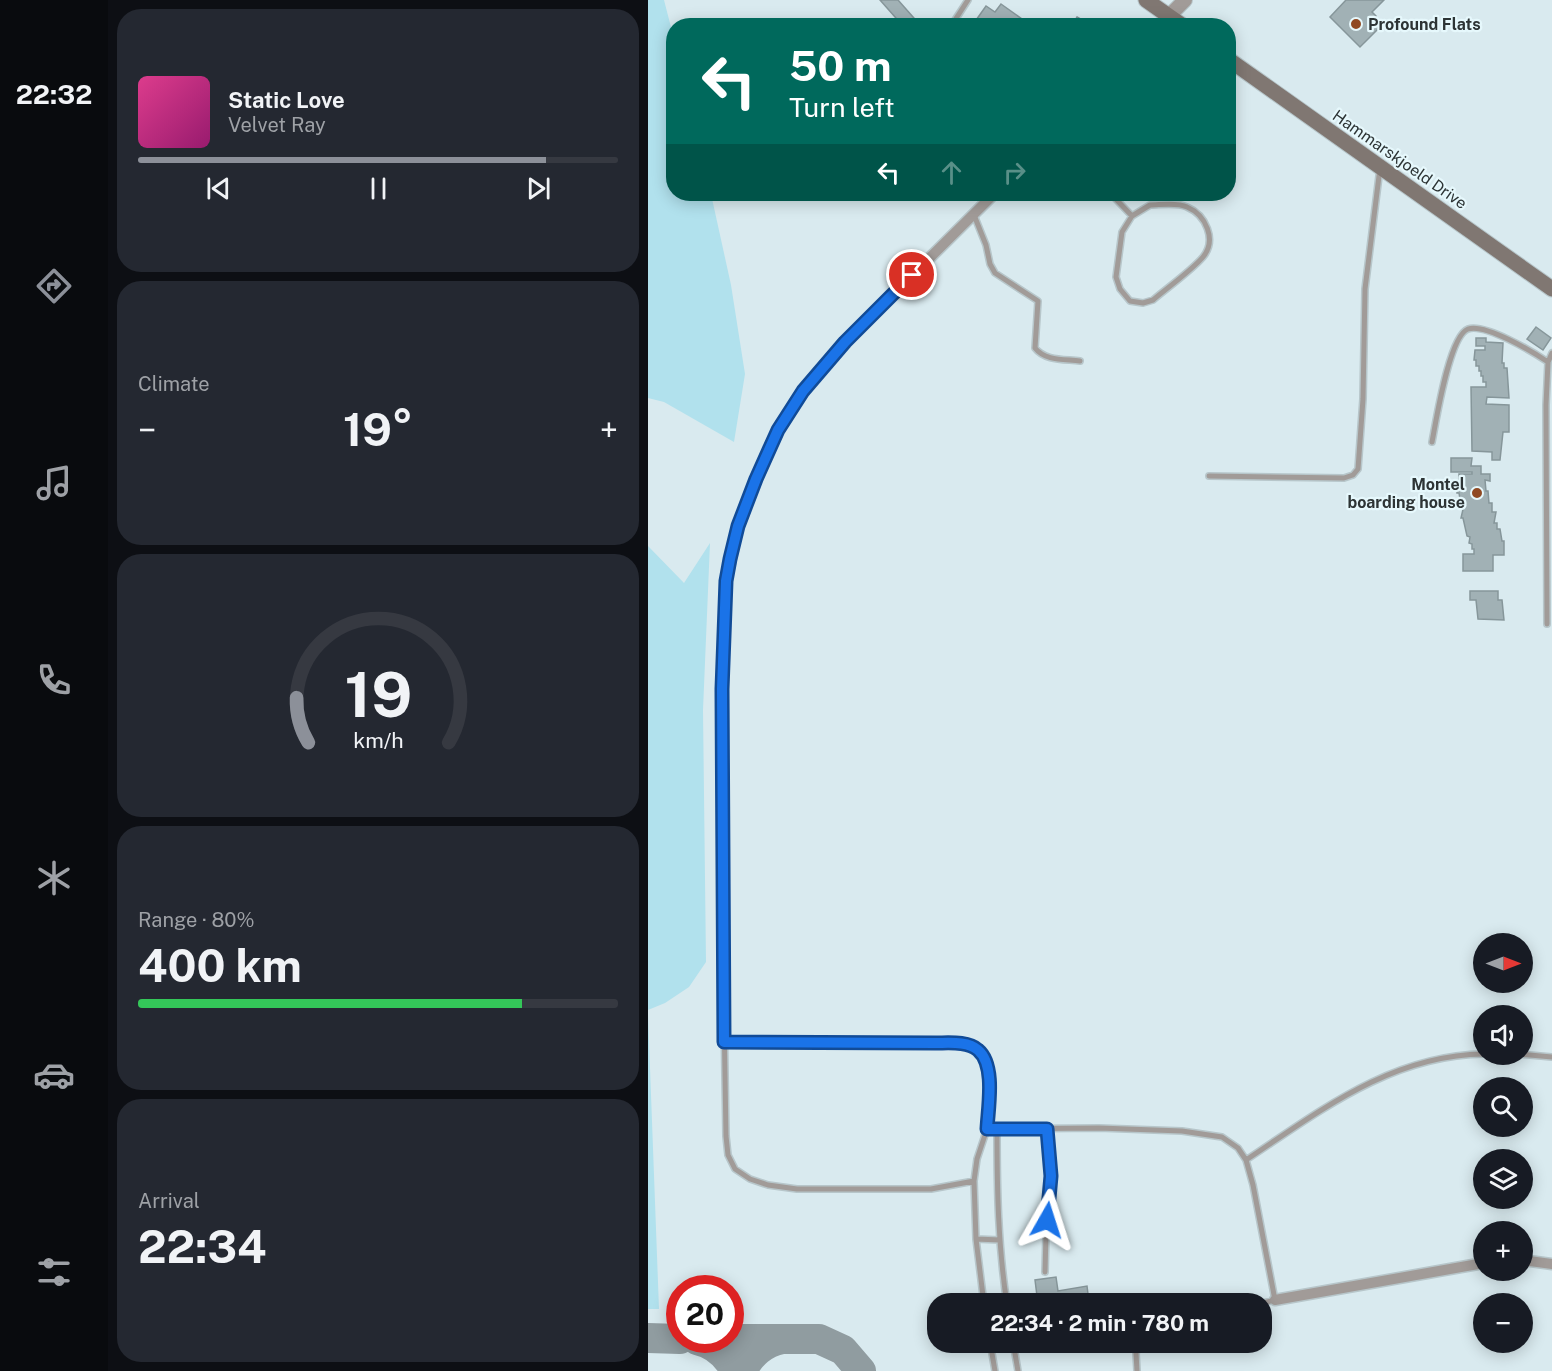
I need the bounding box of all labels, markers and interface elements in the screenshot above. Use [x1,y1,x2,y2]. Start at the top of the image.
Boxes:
place label: Profound Flats [1368,15,1481,34]
marker: Profound Flats [1349,17,1363,31]
text: 50 m [789,41,892,90]
icon: left [690,42,768,120]
text: 22:32 [16,78,92,110]
text: Static Love [228,87,345,113]
text: Turn left [789,91,895,123]
street label: Hammarskjoeld Drive [1329,106,1470,213]
text: Velvet Ray [228,113,326,137]
icon: left [872,156,905,189]
icon: ahead [935,156,968,189]
icon: right [998,156,1031,189]
icon: previous [202,172,235,205]
icon: pause [362,172,395,205]
icon: next [522,172,555,205]
pin [886,249,937,300]
icon: arrive [895,258,928,291]
icon: directions [33,265,75,307]
text: Climate [138,372,210,396]
text: 19° [343,403,413,456]
text: − [138,411,156,449]
text: + [600,411,618,449]
icon: music [33,462,75,504]
place label: Montel boarding house [1347,475,1465,512]
marker: Montel boarding house [1470,486,1484,500]
text: 19 [344,658,412,731]
icon: phone [33,659,75,701]
text: km/h [353,728,403,753]
icon: climate [33,857,75,899]
text: Range · 80% [138,908,255,932]
north arrow [1473,933,1533,993]
map controls [1473,933,1533,1353]
text: 400 km [138,939,302,992]
button: sound [1473,1005,1533,1065]
icon: car [33,1054,75,1096]
button: search [1473,1077,1533,1137]
button: layers [1473,1149,1533,1209]
position arrow [1015,1188,1079,1252]
text: Arrival [138,1189,200,1213]
text: 22:34 [138,1220,267,1273]
button: + [1473,1221,1533,1281]
icon: filters [33,1251,75,1293]
speed limit sign: 20 [666,1275,744,1353]
button: − [1473,1293,1533,1353]
text: 22:34 · 2 min · 780 m [990,1310,1209,1336]

